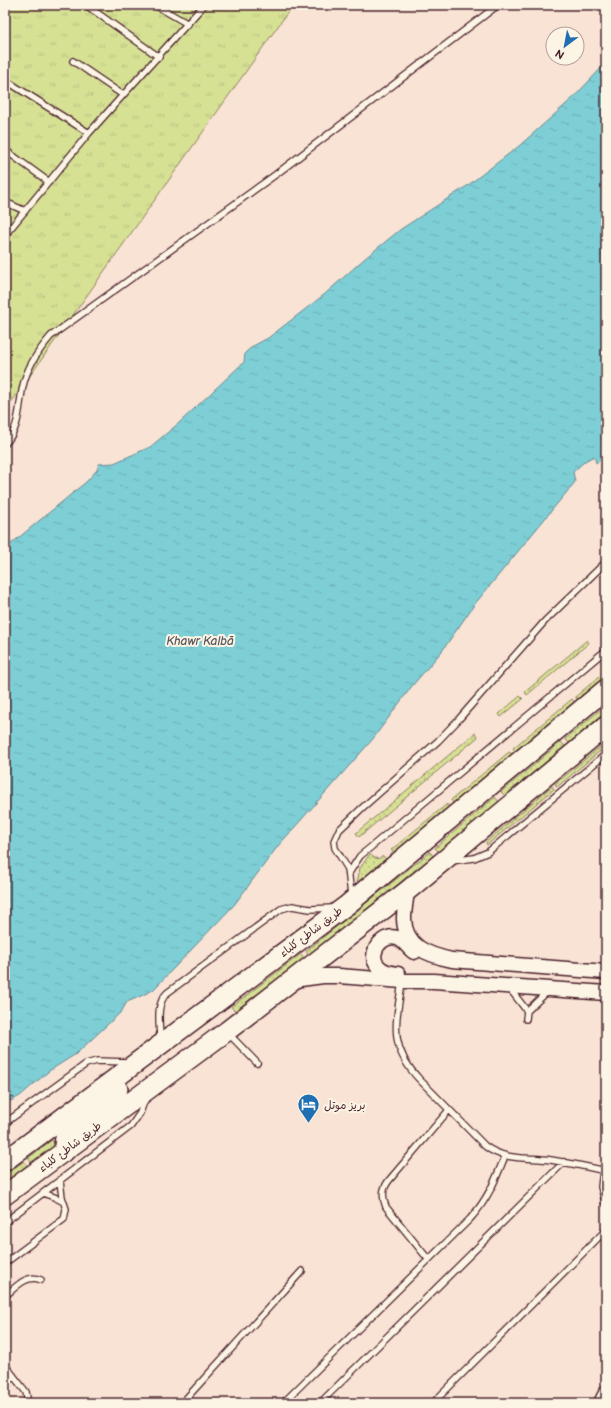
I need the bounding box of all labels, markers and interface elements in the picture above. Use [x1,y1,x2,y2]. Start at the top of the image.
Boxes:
north arrow [545,26,585,66]
text: N [553,46,567,62]
water label: Khawr Kalbā [166,634,234,649]
street label: طريق شاطئ كلباء [277,904,346,961]
hotel icon: بريز موتل [295,1092,321,1125]
place label: بريز موتل [324,1099,366,1113]
street label: طريق شاطئ كلباء [36,1119,105,1176]

